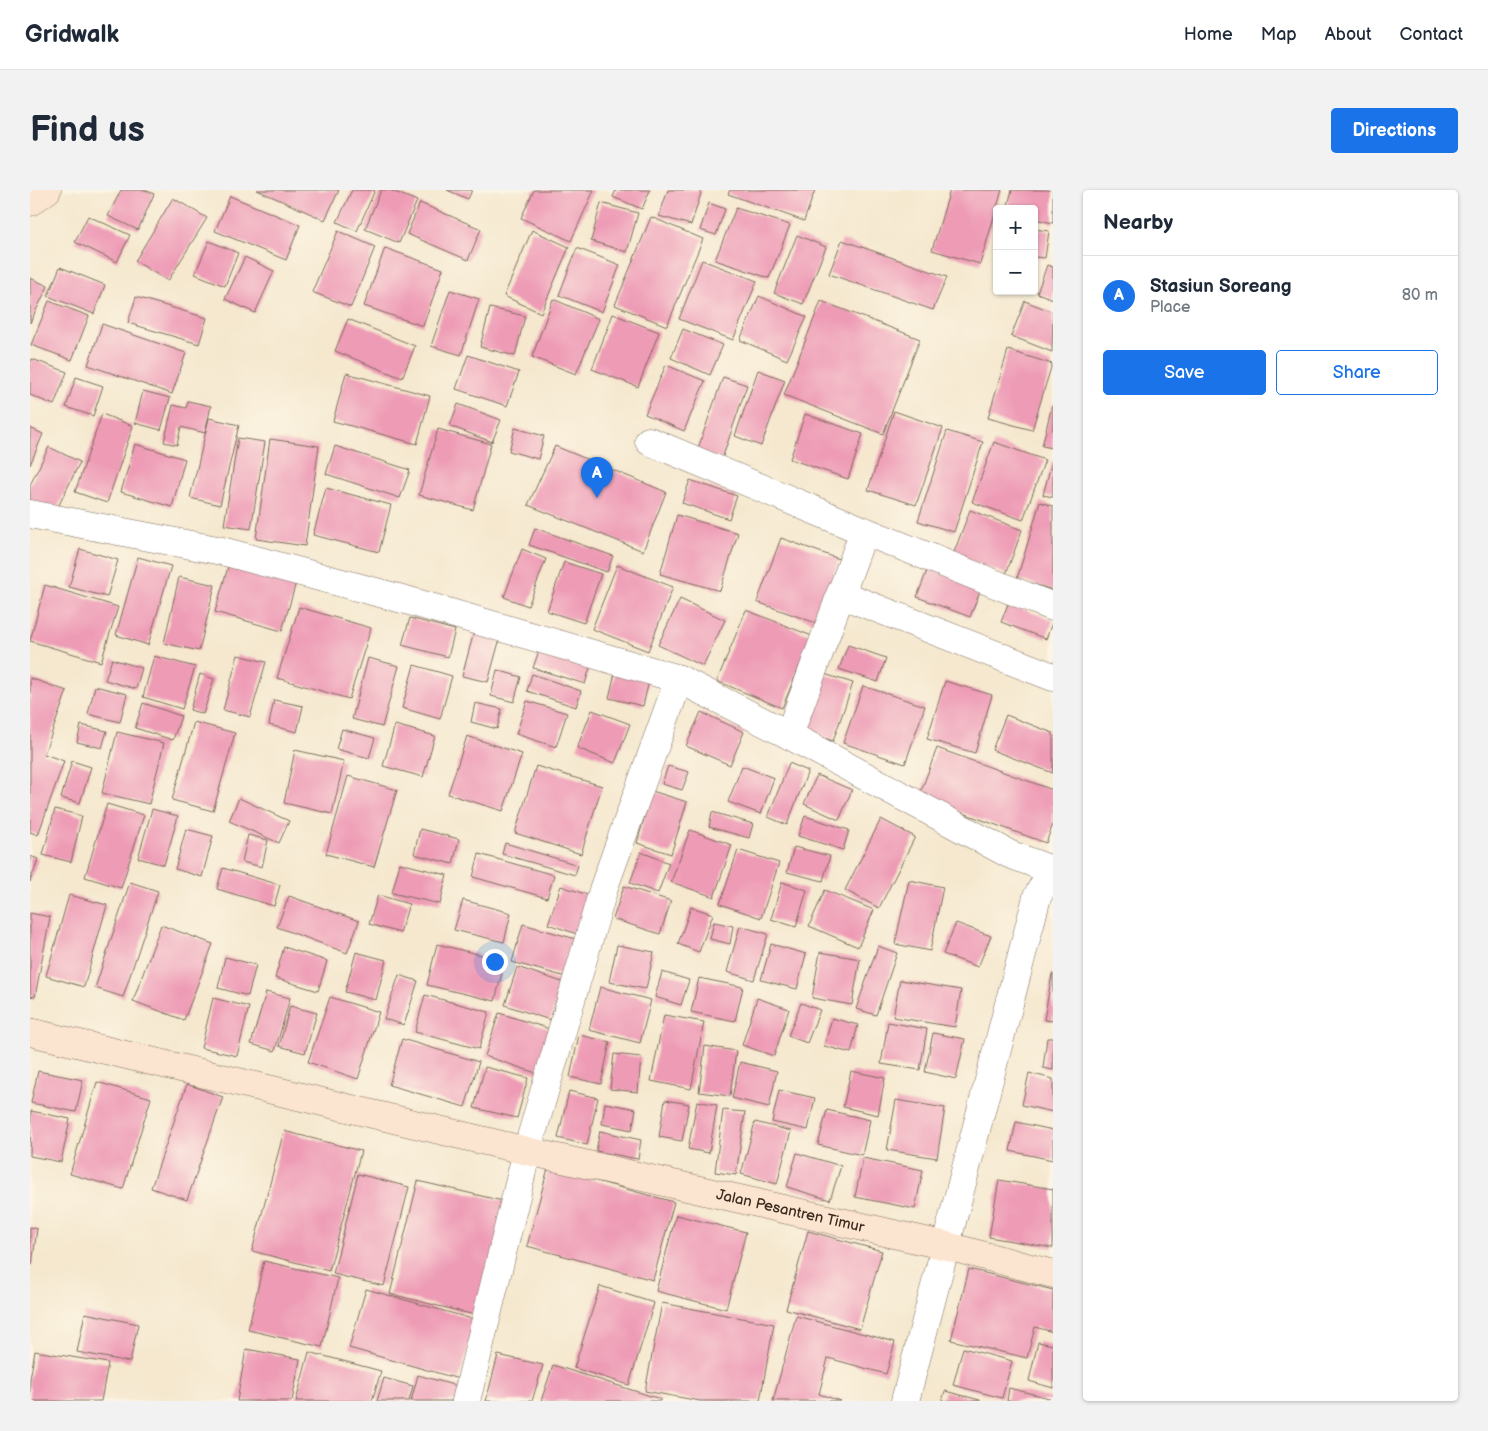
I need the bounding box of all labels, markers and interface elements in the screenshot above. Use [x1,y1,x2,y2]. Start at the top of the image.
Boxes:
text: Gridwalk [25,20,119,49]
text: Home [1184,24,1233,45]
text: Map [1261,24,1297,45]
text: About [1325,24,1372,45]
text: Contact [1400,24,1463,45]
button: Directions [1331,108,1458,153]
text: Find us [30,109,145,152]
map controls [993,205,1038,295]
button: + [993,205,1038,250]
text: Nearby [1103,210,1173,235]
button: − [993,250,1038,295]
text: Stasiun Soreang [1150,275,1292,298]
text: A [1114,286,1124,305]
text: 80 m [1402,286,1438,305]
text: Place [1150,298,1191,317]
button: Save [1103,350,1266,395]
button: Share [1276,350,1438,395]
pin: A [581,457,613,498]
your location [482,949,508,975]
street label: Jalan Pesantren Timur [714,1185,867,1237]

